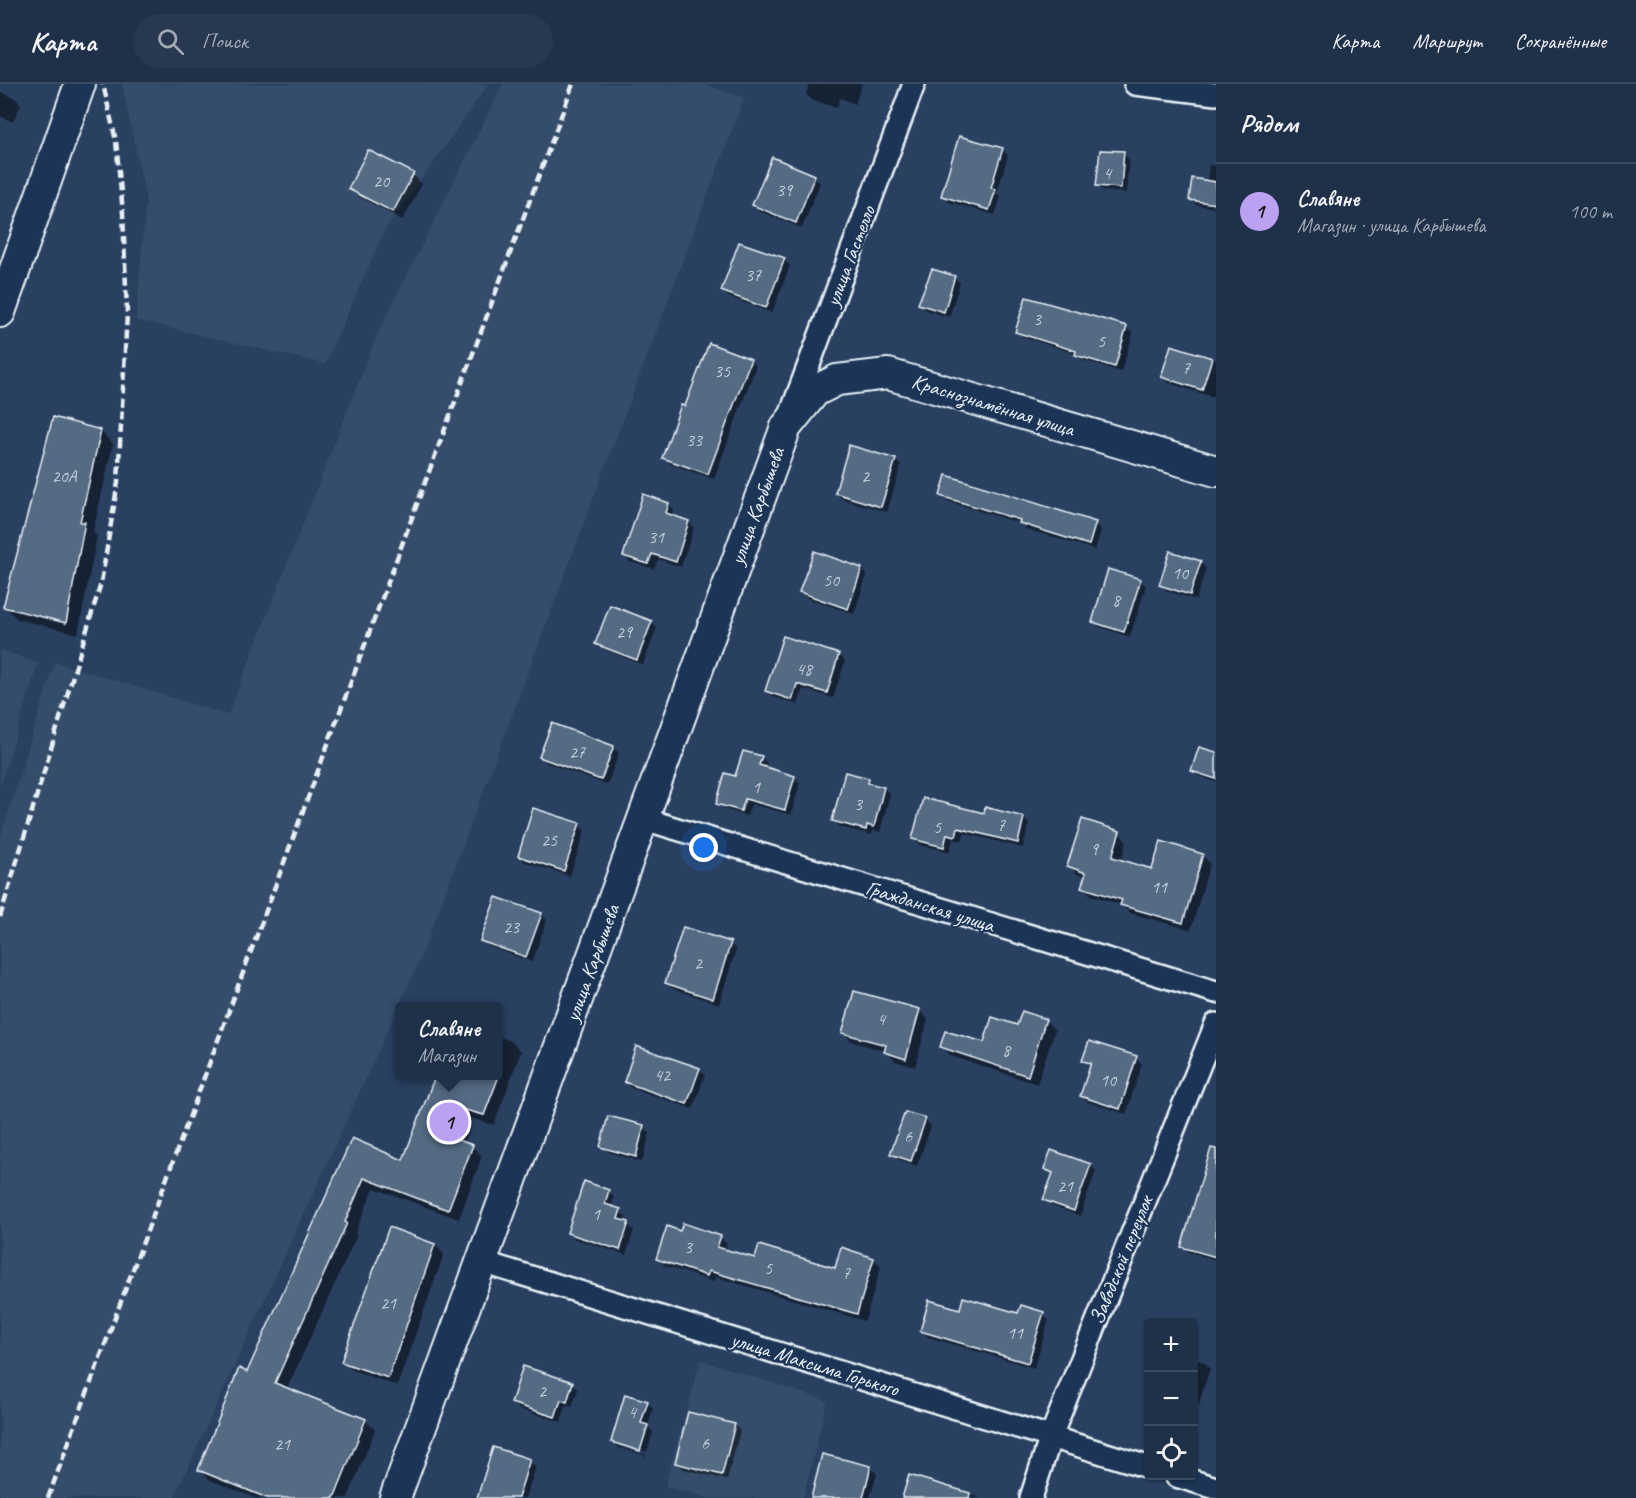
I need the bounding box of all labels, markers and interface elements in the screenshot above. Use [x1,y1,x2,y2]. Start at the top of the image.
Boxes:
search box [133,14,553,68]
text: Карта [30,24,97,59]
icon: search [154,25,187,58]
text: Поиск [202,27,248,55]
text: Карта [1331,28,1380,54]
text: Маршрут [1413,28,1482,54]
text: Сохранённые [1515,28,1606,54]
text: Рядом [1240,107,1298,140]
house number: 4 [1103,162,1113,184]
house number: 20 [373,170,391,192]
house number: 39 [776,179,794,201]
text: Славяне [1297,185,1359,213]
text: 1 [1255,199,1264,224]
text: 100 m [1569,199,1612,224]
street label: улица Гастелло [818,201,882,312]
text: Магазин · улица Карбышева [1297,213,1486,238]
house number: 37 [745,264,762,286]
house number: 3 [1033,308,1043,330]
house number: 5 [1097,330,1106,352]
house number: 7 [1182,357,1191,379]
house number: 35 [714,360,731,382]
street label: Краснознамённая улица [908,368,1079,443]
house number: 33 [686,429,704,451]
street label: улица Карбышева [723,442,791,570]
house number: 20А [51,465,78,487]
house number: 2 [861,465,871,487]
house number: 31 [648,526,665,548]
house number: 10 [1172,562,1190,584]
house number: 50 [823,569,841,591]
house number: 8 [1112,589,1122,611]
house number: 29 [616,621,634,643]
house number: 48 [796,658,814,680]
house number: 27 [569,741,586,763]
house number: 1 [752,776,761,798]
house number: 3 [854,793,864,815]
house number: 7 [997,814,1006,836]
house number: 5 [933,816,942,838]
house number: 25 [541,829,558,851]
your location [689,833,718,862]
house number: 9 [1090,838,1100,860]
street label: Гражданская улица [863,874,999,938]
house number: 11 [1151,876,1168,898]
street label: улица Карбышева [558,899,626,1027]
house number: 23 [503,916,521,938]
house number: 2 [694,952,704,974]
popup [395,1002,503,1080]
house number: 4 [877,1008,887,1030]
text: Славяне [418,1015,480,1043]
house number: 8 [1002,1039,1012,1061]
text: Магазин [418,1043,476,1068]
house number: 42 [654,1064,672,1086]
house number: 10 [1100,1069,1118,1091]
pin: 1 [430,1100,468,1144]
house number: 6 [904,1125,913,1147]
house number: 21 [1057,1175,1074,1197]
street label: Заводской переулок [1083,1190,1159,1328]
house number: 1 [592,1203,601,1225]
house number: 3 [684,1236,694,1258]
house number: 5 [764,1257,773,1279]
house number: 7 [842,1262,851,1284]
house number: 21 [380,1292,397,1314]
map controls [1144,1318,1198,1480]
button: + [1144,1318,1198,1372]
house number: 11 [1007,1322,1024,1344]
street label: улица Максима Горького [726,1326,904,1402]
button: − [1144,1372,1198,1426]
house number: 2 [538,1380,548,1402]
house number: 4 [628,1401,638,1423]
button: locate [1144,1426,1198,1480]
house number: 6 [701,1432,710,1454]
house number: 21 [274,1433,291,1455]

